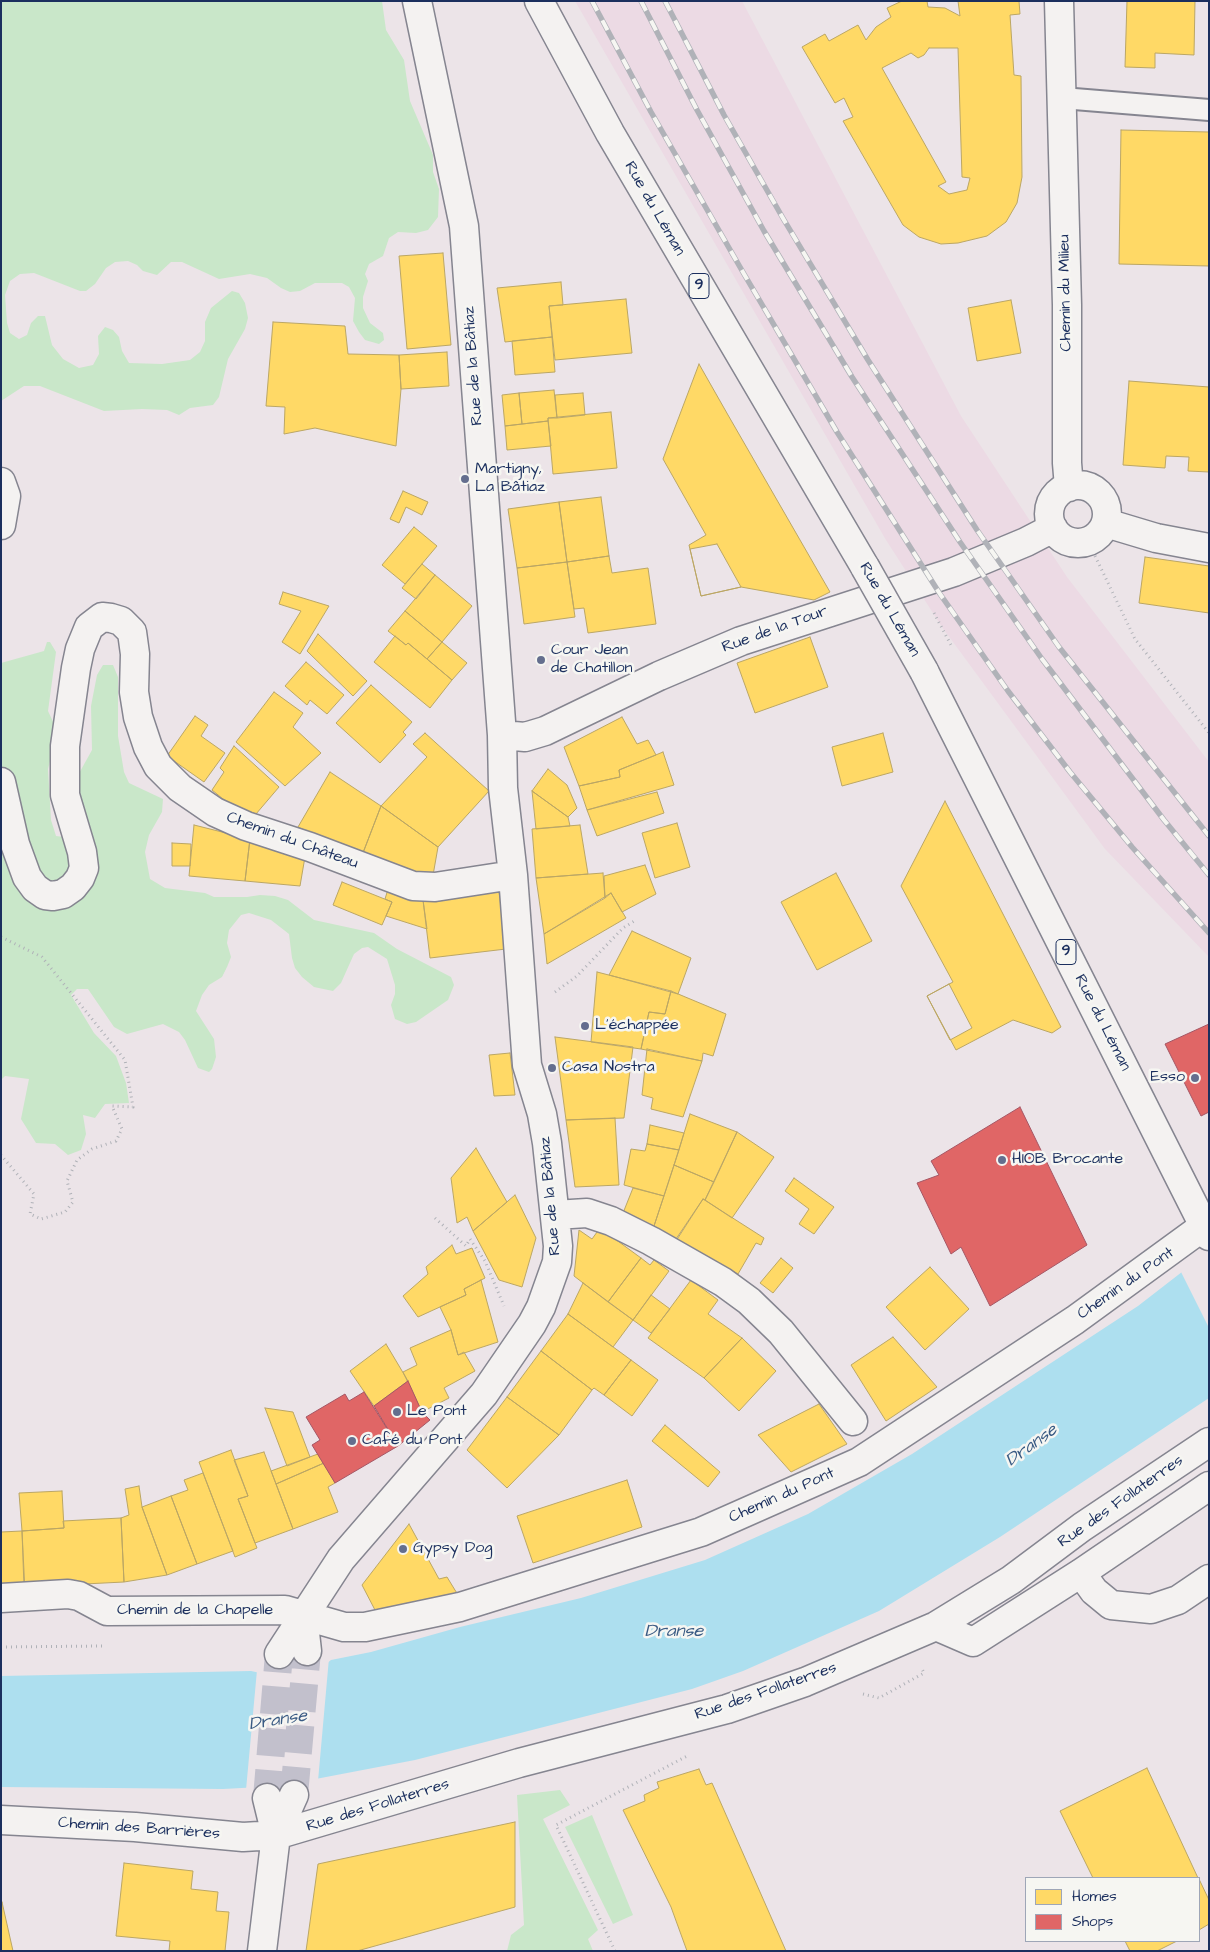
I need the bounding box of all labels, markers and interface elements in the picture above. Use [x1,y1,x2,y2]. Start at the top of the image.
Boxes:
street label: Rue du Léman [619,158,689,260]
street label: Chemin du Milieu [1055,234,1077,352]
road number: 9 [689,274,709,298]
street label: Rue de la Bâtiaz [460,306,488,426]
place label: Martigny, La Bâtiaz [475,460,545,498]
marker: Martigny, La Bâtiaz [459,473,471,485]
street label: Rue du Léman [854,559,924,661]
street label: Rue de la Tour [720,602,830,658]
place label: Cour Jean de Chatillon [551,641,633,679]
marker: Cour Jean de Chatillon [535,654,547,666]
street label: Chemin du Château [224,808,360,874]
road number: 9 [1056,940,1076,964]
street label: Rue du Léman [1069,972,1135,1074]
place label: L'échappée [595,1016,679,1036]
marker: L'échappée [579,1020,591,1032]
place label: Casa Nostra [562,1058,655,1078]
marker: Casa Nostra [546,1062,558,1074]
place label: Esso [1150,1068,1185,1088]
marker: Esso [1189,1072,1201,1084]
street label: Rue de la Bâtiaz [536,1136,566,1256]
place label: HIOB Brocante [1012,1150,1123,1170]
marker: HIOB Brocante [996,1154,1008,1166]
street label: Chemin du Pont [1074,1244,1178,1324]
place label: Le Pont [407,1402,467,1422]
marker: Le Pont [391,1406,403,1418]
water label: Dranse [1002,1420,1062,1472]
place label: Café du Pont [362,1431,462,1451]
marker: Café du Pont [346,1435,358,1447]
street label: Rue des Follaterres [1055,1452,1187,1552]
street label: Chemin du Pont [726,1464,838,1528]
place label: Gypsy Dog [413,1539,493,1559]
marker: Gypsy Dog [397,1543,409,1555]
street label: Chemin de la Chapelle [117,1601,273,1621]
water label: Dranse [645,1621,703,1643]
street label: Rue des Follaterres [693,1659,839,1725]
water label: Dranse [247,1706,309,1736]
street label: Rue des Follaterres [304,1775,452,1837]
street label: Chemin des Barrières [57,1814,221,1844]
legend [1025,1877,1200,1942]
text: Homes [1072,1886,1117,1907]
text: Shops [1072,1911,1113,1932]

